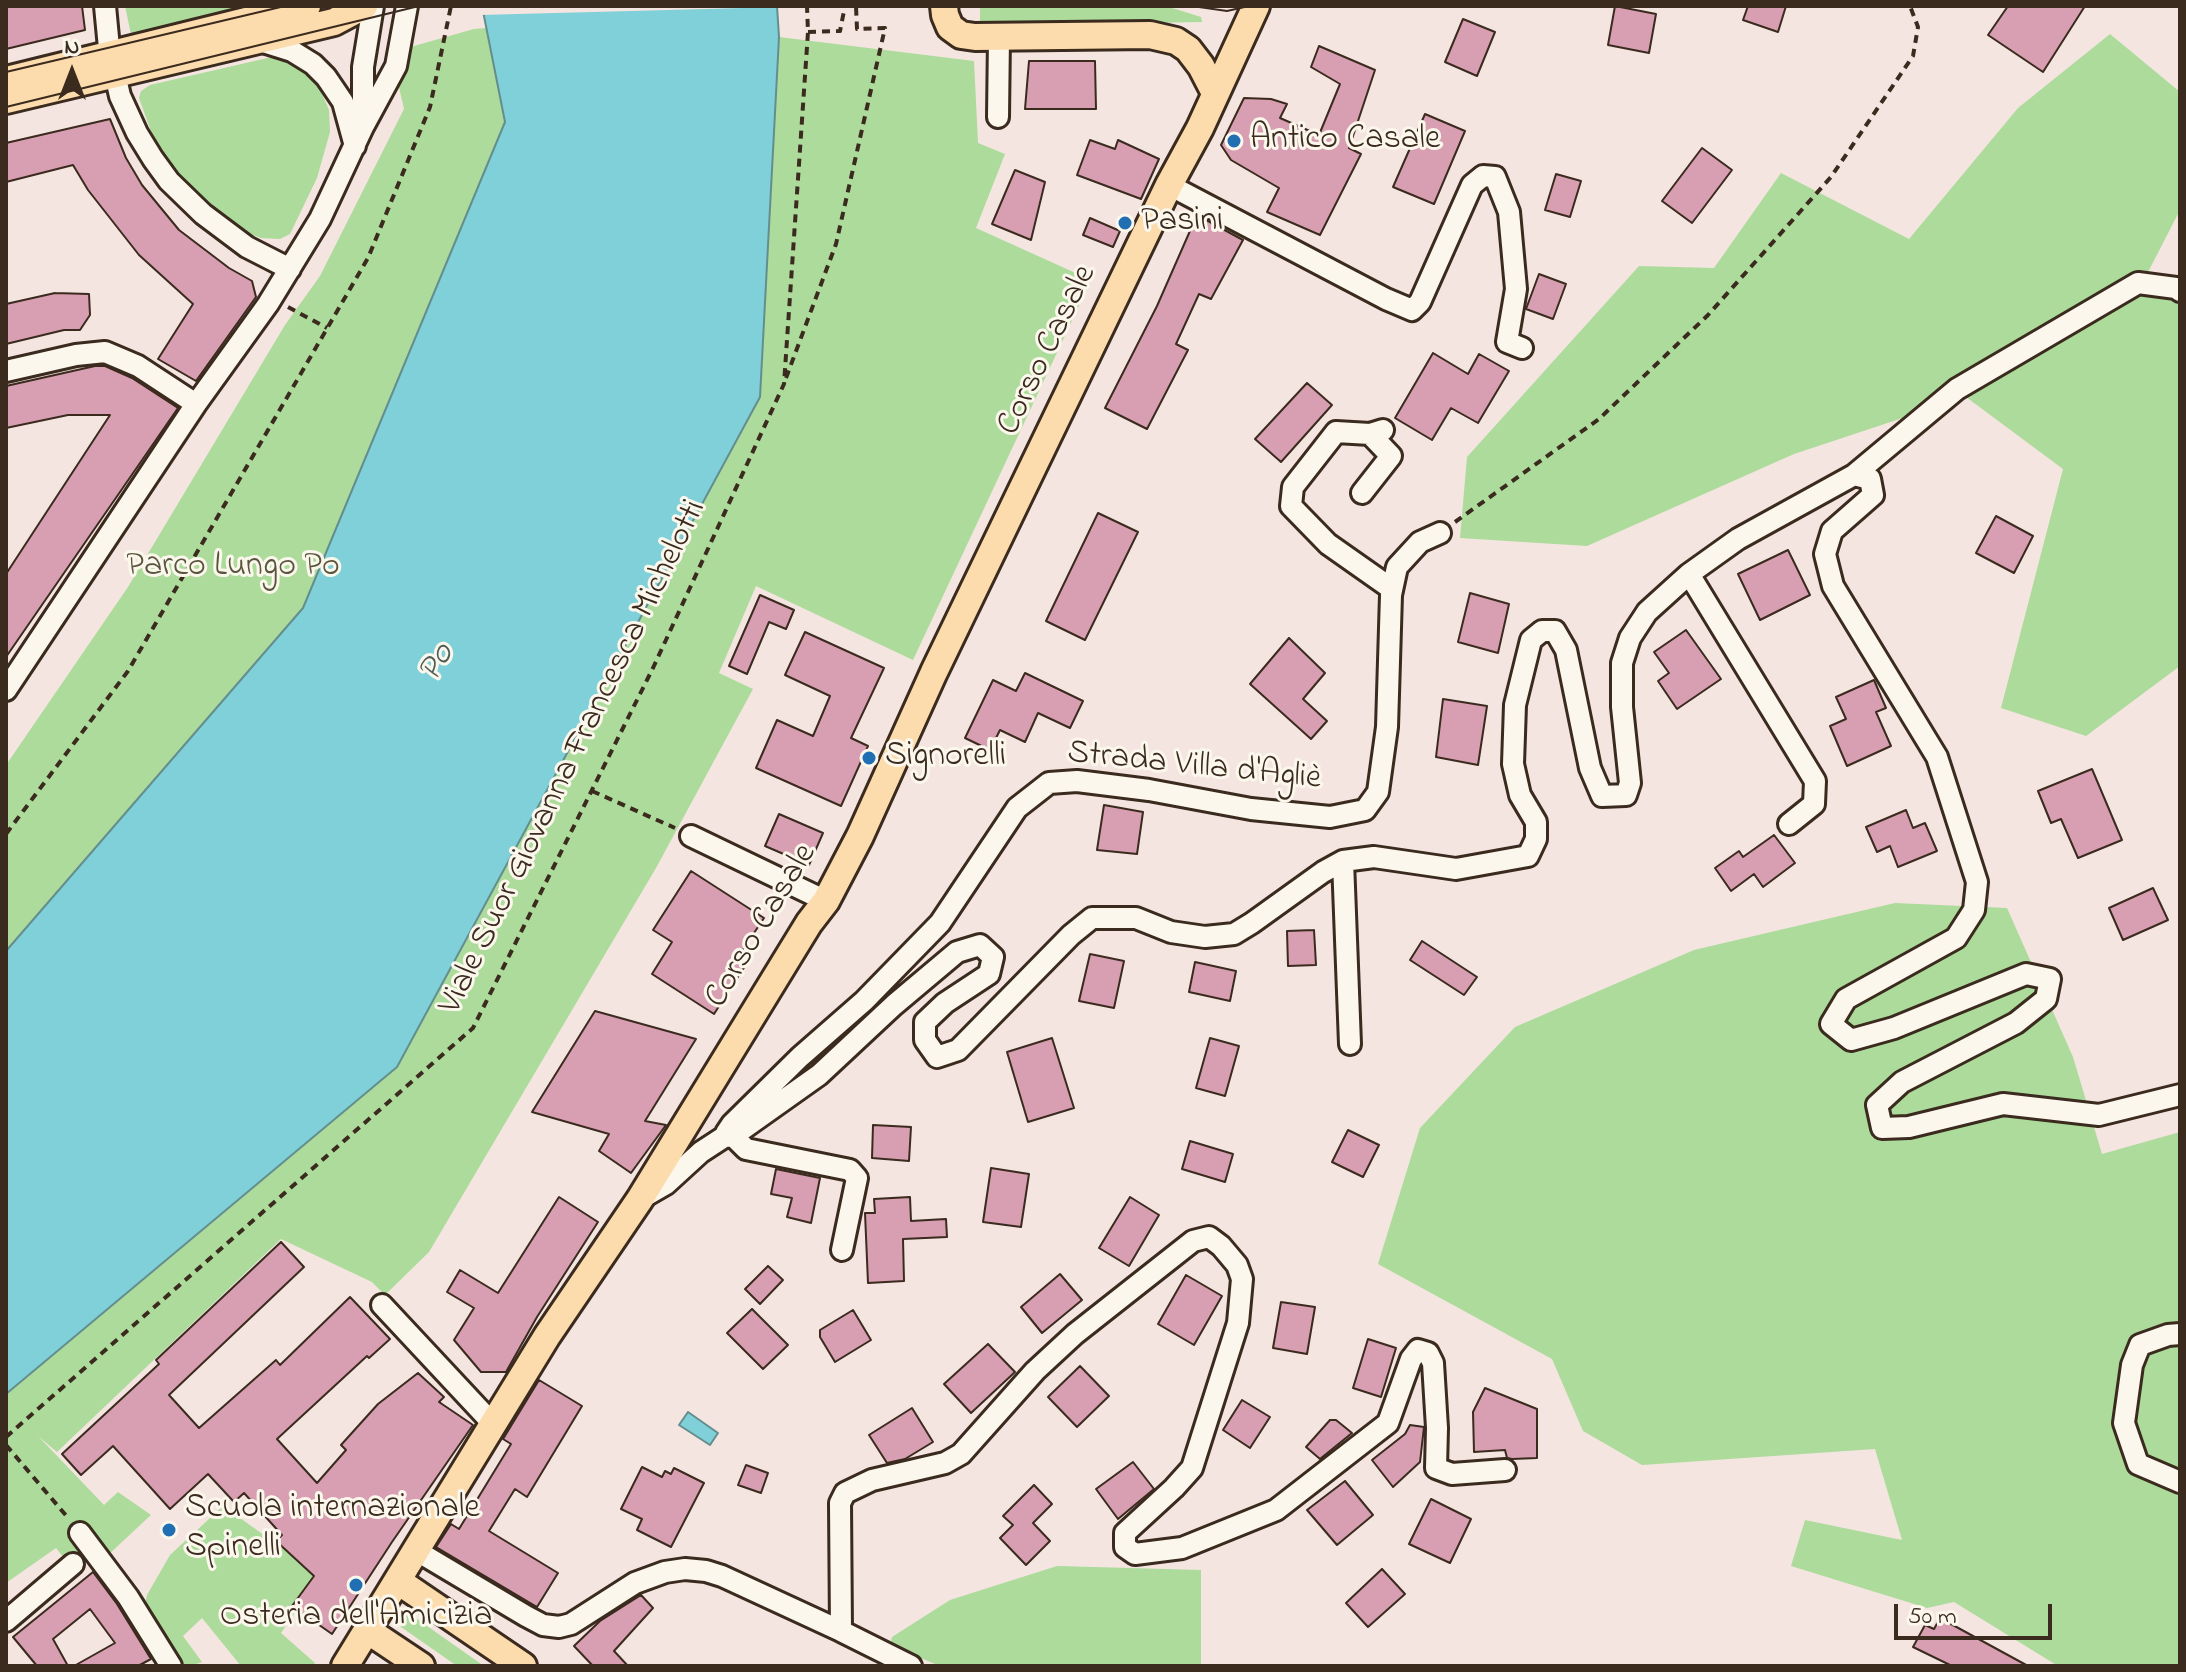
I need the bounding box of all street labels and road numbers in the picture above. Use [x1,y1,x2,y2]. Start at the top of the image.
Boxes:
street label: Corso Casale [990,259,1108,443]
street label: Viale Suor Giovanna Francesca Michelotti [432,494,718,1022]
street label: Strada Villa d'Agliè [1065,734,1323,802]
street label: Corso Casale [698,838,828,1016]

